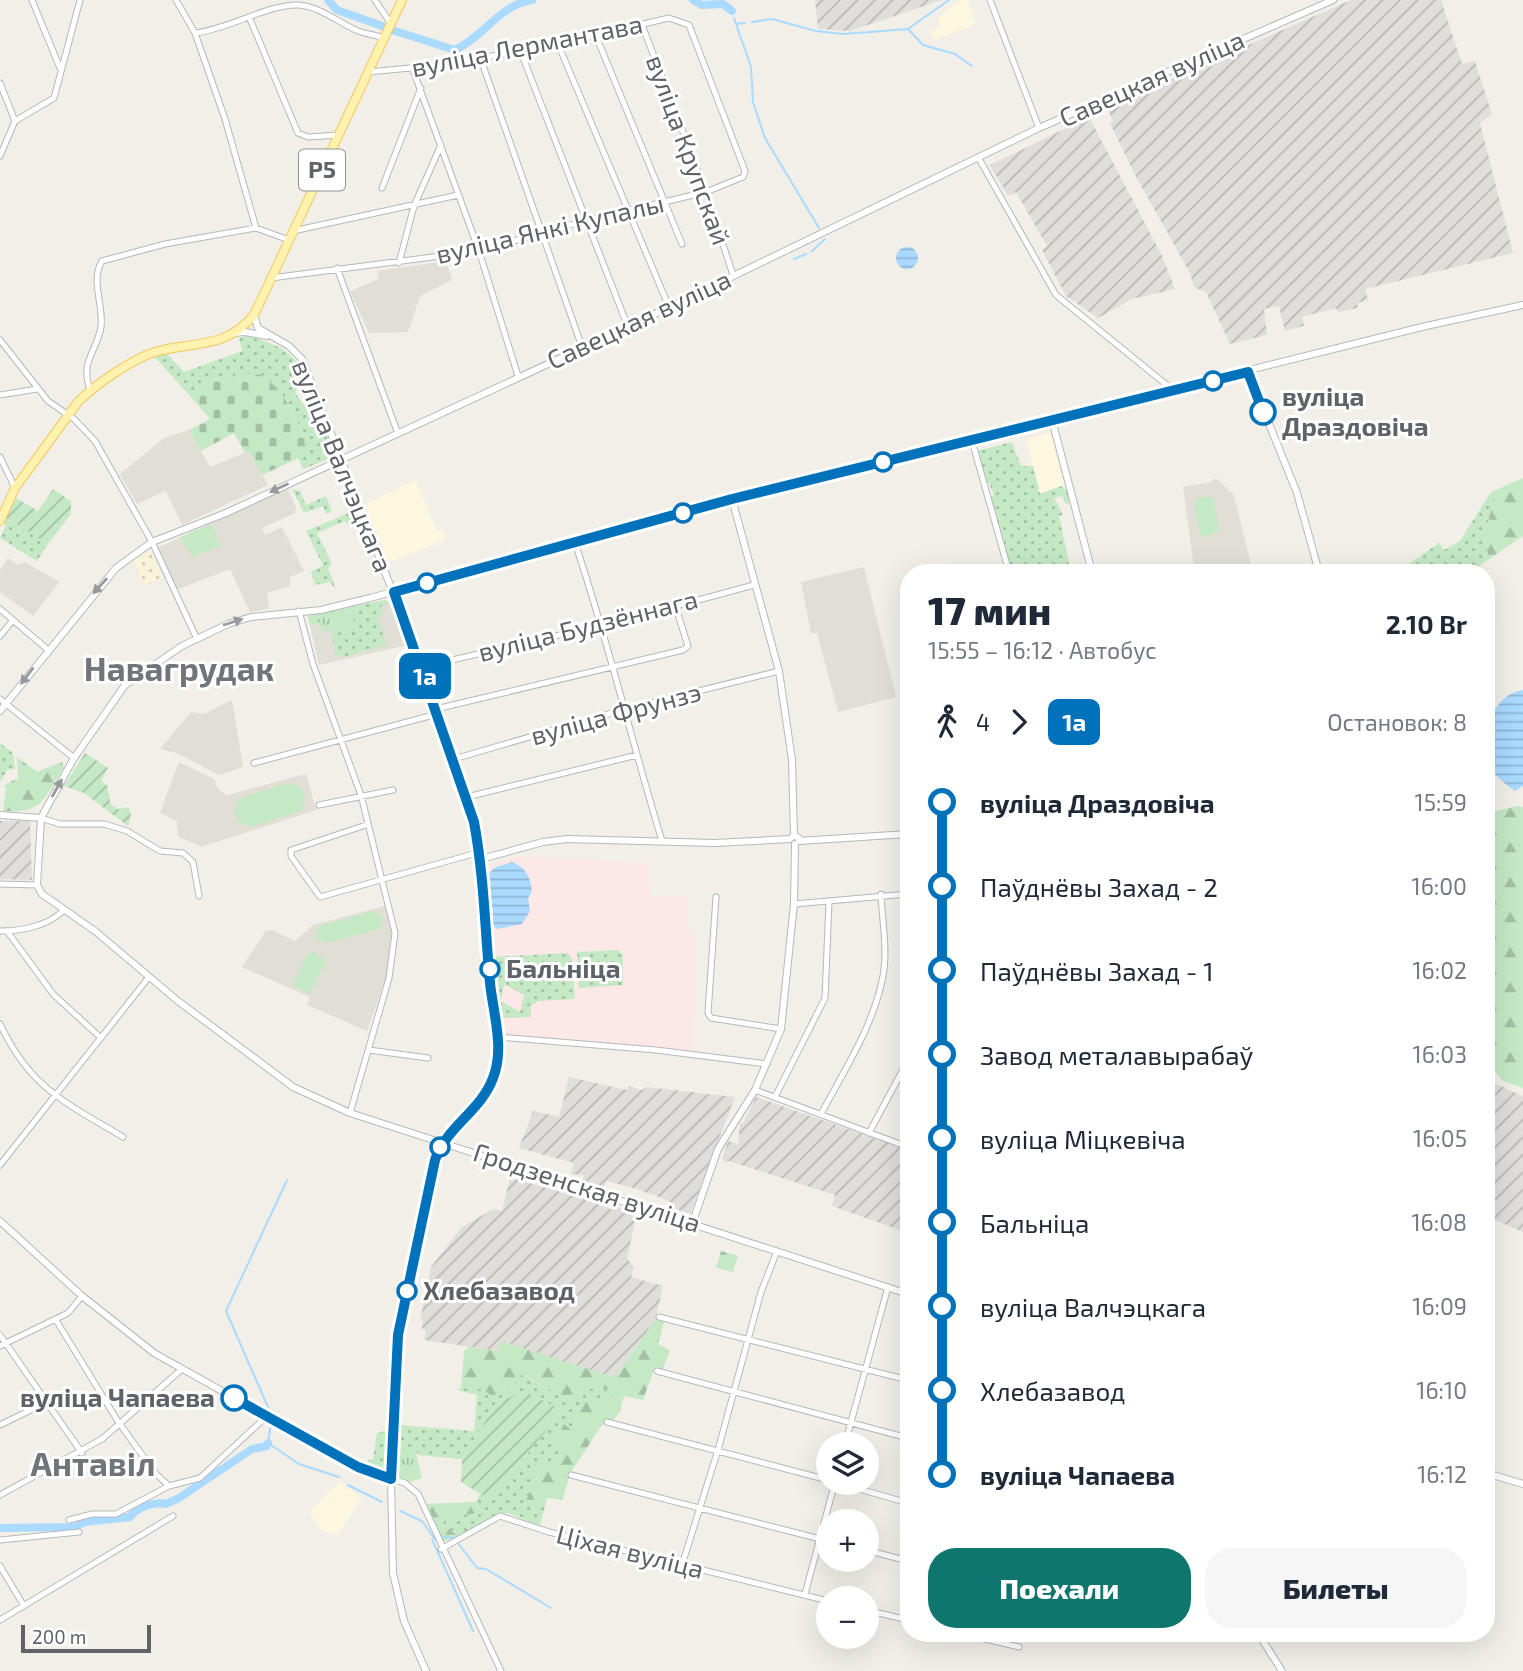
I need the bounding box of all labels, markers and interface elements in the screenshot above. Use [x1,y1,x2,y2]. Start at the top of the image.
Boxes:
street label: вуліца Лермантава [408,7,645,83]
street label: Савецкая вуліца [1054,23,1249,133]
street label: вуліца Крупскай [640,50,738,249]
road number: Р5 [299,150,345,190]
street label: вуліца Янкі Купалы [433,186,667,270]
street label: Савецкая вуліца [541,262,736,376]
street label: вуліца Валчэцкага [286,355,400,576]
unlabelled marker [1203,371,1223,391]
place label: вуліца Драздовіча [1282,380,1429,441]
marker: вуліца Драздовіча [1250,399,1276,425]
unlabelled marker [873,452,893,472]
one-way arrow [269,482,289,494]
unlabelled marker [673,503,693,523]
unlabelled marker [417,573,437,593]
one-way arrow [92,577,108,595]
street label: вуліца Будзённага [475,582,701,668]
text: 17 мин [928,587,1051,633]
text: 2.10 Br [1386,608,1467,639]
one-way arrow [223,617,244,627]
text: 15:55 – 16:12 · Автобус [928,636,1157,664]
district label: Навагрудак [84,648,274,688]
line badge: 1а [394,653,457,699]
text: 1а [413,661,437,690]
one-way arrow [19,667,34,685]
street label: вуліца Фрунзэ [527,675,705,751]
icon: walk [928,703,966,741]
icon: forward [1000,703,1038,741]
text: 1а [1062,707,1086,736]
text: 4 [976,708,990,736]
text: Остановок: 8 [1327,708,1467,736]
one-way arrow [51,778,63,798]
text: вуліца Драздовіча [980,787,1215,818]
text: 15:59 [1415,788,1467,816]
text: Паўднёвы Захад - 2 [980,871,1218,902]
text: 16:00 [1412,872,1467,900]
place label: Бальніца [506,952,621,983]
text: Паўднёвы Захад - 1 [980,955,1214,986]
text: 16:02 [1412,956,1467,984]
marker: Бальніца [480,959,500,979]
text: Завод металавырабаў [980,1039,1253,1070]
text: 16:03 [1413,1040,1467,1068]
text: вуліца Міцкевіча [980,1123,1186,1154]
text: 16:05 [1413,1124,1467,1152]
street label: Гродзенская вуліца [470,1135,705,1239]
unlabelled marker [430,1137,450,1157]
text: Бальніца [980,1207,1089,1238]
text: 16:08 [1411,1208,1467,1236]
place label: Хлебазавод [423,1274,575,1305]
marker: Хлебазавод [397,1281,417,1301]
text: вуліца Валчэцкага [980,1291,1206,1322]
text: 16:09 [1412,1292,1467,1320]
text: Хлебазавод [980,1375,1125,1406]
text: 16:10 [1416,1376,1467,1404]
place label: вуліца Чапаева [20,1381,215,1412]
marker: вуліца Чапаева [221,1385,247,1411]
map controls [816,1432,879,1649]
button: layers [816,1432,879,1495]
district label: Антавіл [30,1443,156,1483]
text: вуліца Чапаева [980,1459,1175,1490]
text: 16:12 [1417,1460,1467,1488]
button: + [816,1509,879,1572]
street label: Ціхая вуліца [553,1517,707,1585]
button: Поехали [928,1548,1191,1628]
button: Билеты [1205,1548,1467,1628]
button: − [816,1586,879,1649]
scale bar [21,1622,150,1654]
text: 200 m [32,1625,86,1648]

